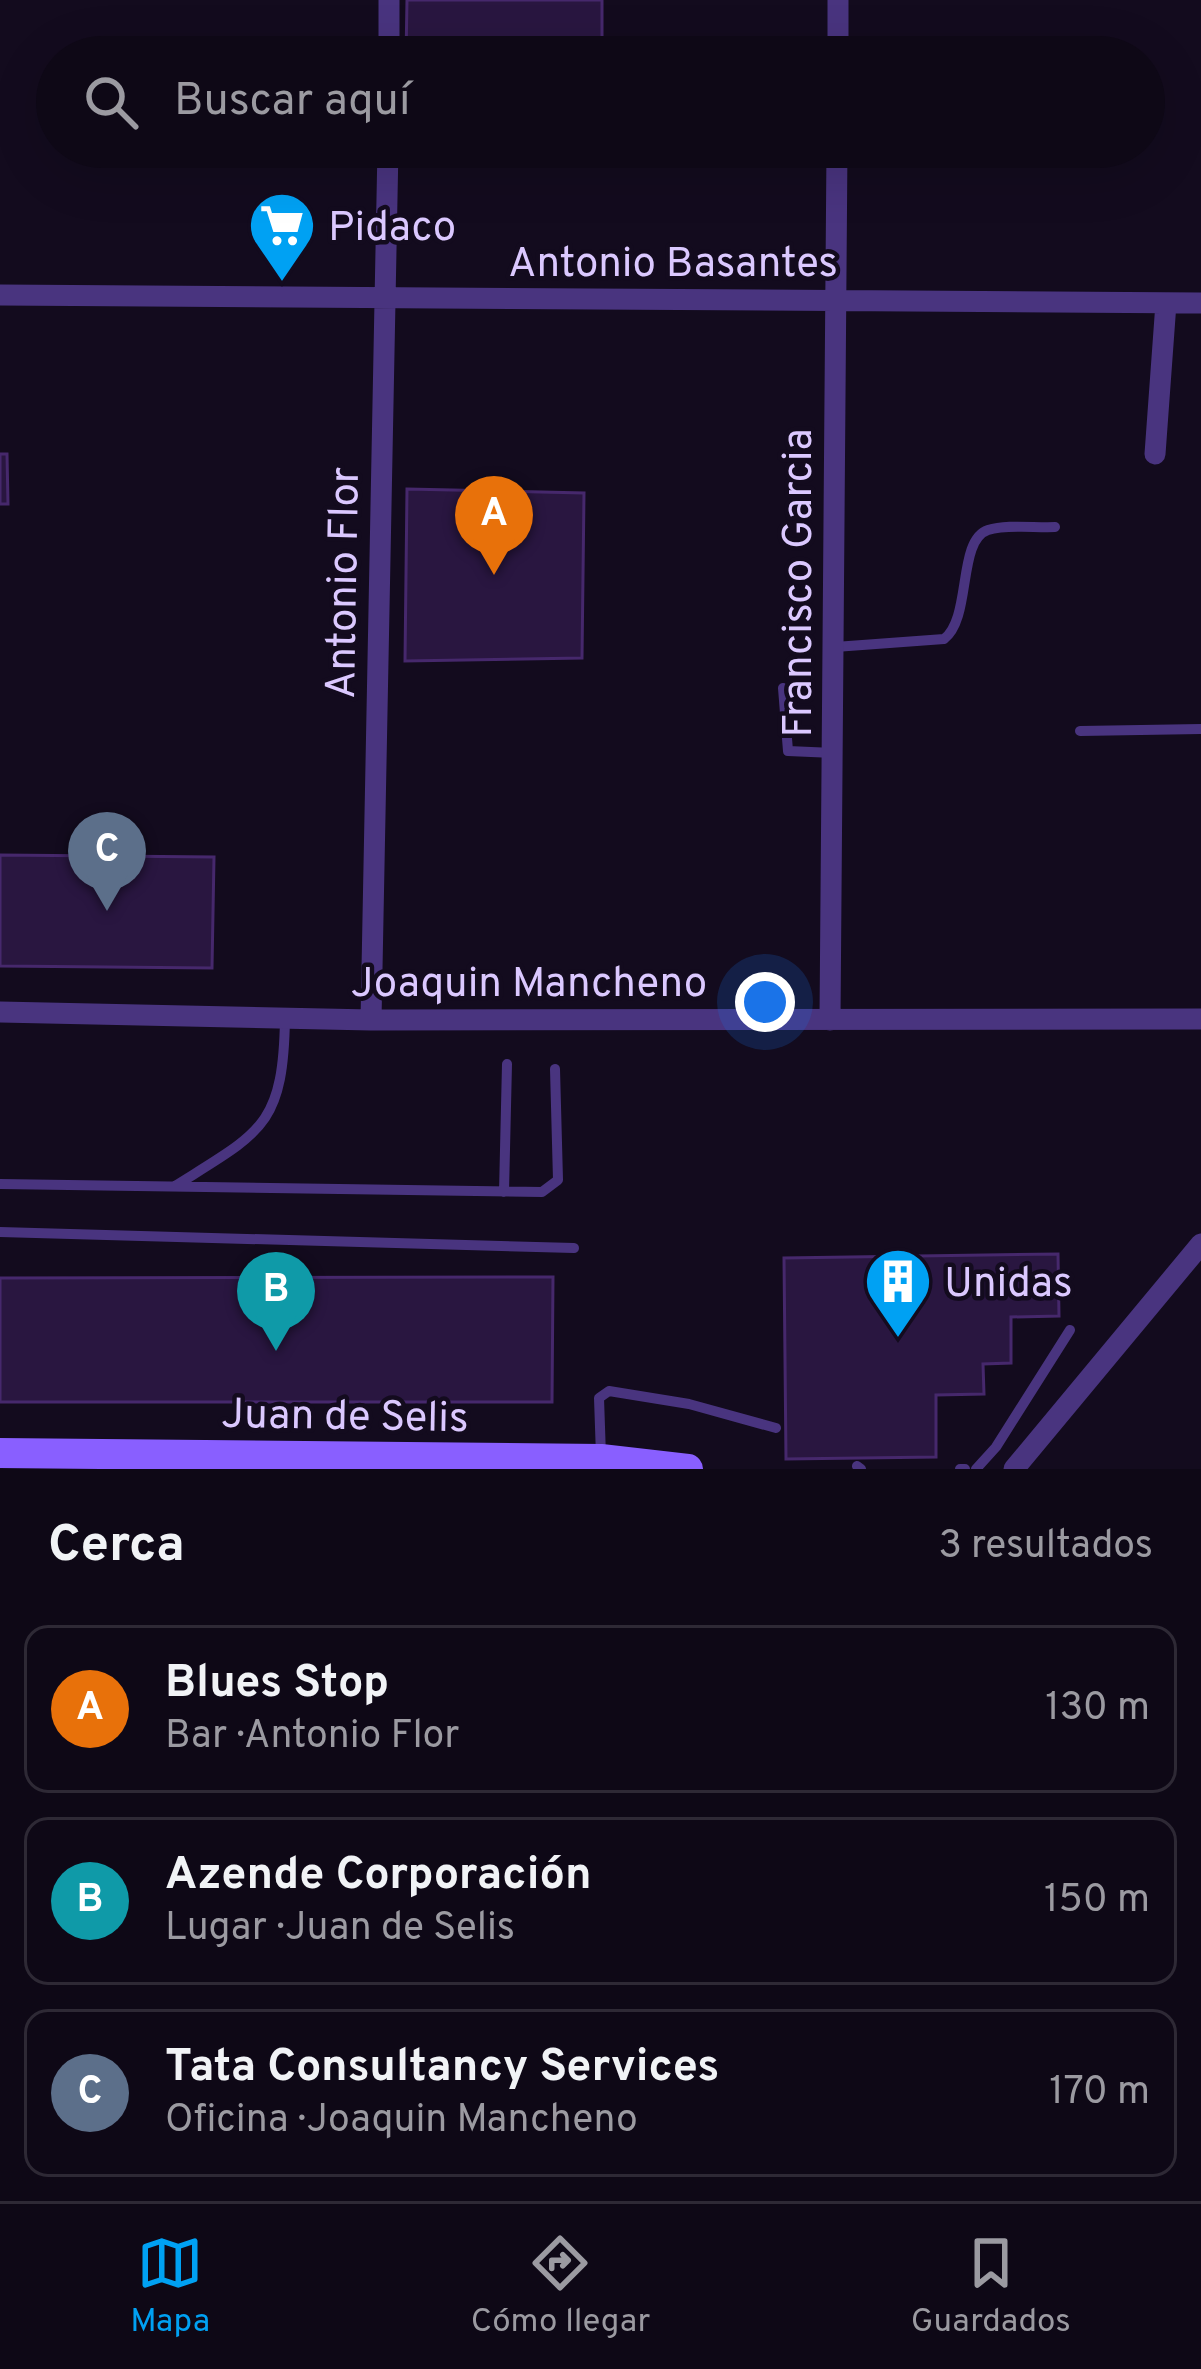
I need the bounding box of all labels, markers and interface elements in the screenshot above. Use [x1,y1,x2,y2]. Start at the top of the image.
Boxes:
search box [36,36,1165,168]
icon: search [78,69,144,135]
text: Buscar aquí [174,74,410,131]
supermarket icon: Pidaco [247,190,317,284]
place label: Pidaco [328,203,456,256]
street label: Antonio Basantes [508,239,838,292]
street label: Francisco Garcia [774,428,827,738]
street label: Antonio Flor [317,467,374,700]
pin: A [455,476,533,575]
pin: C [68,812,146,911]
street label: Joaquin Mancheno [351,959,707,1012]
your location [735,972,795,1032]
building icon: Unidas [863,1246,933,1340]
pin: B [237,1252,315,1351]
place label: Unidas [944,1259,1073,1312]
street label: Juan de Selis [221,1390,469,1447]
text: Cerca [48,1515,185,1580]
text: 3 resultados [938,1523,1153,1572]
text: Blues Stop [165,1656,389,1713]
text: A [76,1685,104,1734]
text: 130 m [1045,1685,1150,1734]
text: Bar · Antonio Flor [165,1713,459,1762]
text: Azende Corporación [165,1848,592,1905]
text: B [77,1877,103,1926]
text: 150 m [1044,1877,1150,1926]
text: Lugar · Juan de Selis [165,1905,515,1954]
text: Tata Consultancy Services [165,2040,720,2097]
text: C [78,2069,102,2118]
text: 170 m [1049,2069,1150,2118]
text: Oficina · Joaquin Mancheno [165,2097,638,2146]
tab: Mapa [130,2230,210,2344]
tab: Cómo llegar [471,2230,650,2344]
tab: Guardados [911,2230,1071,2344]

